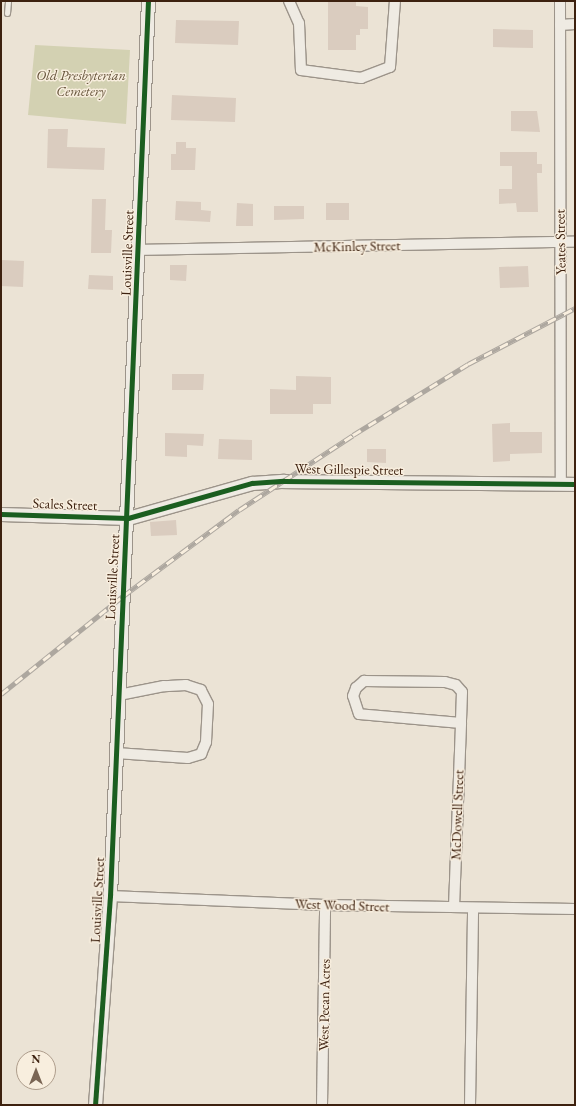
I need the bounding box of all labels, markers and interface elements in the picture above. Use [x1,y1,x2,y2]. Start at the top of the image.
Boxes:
park label: Old Presbyterian Cemetery [36,67,126,100]
street label: Yeates Street [551,209,569,275]
street label: Louisville Street [117,210,137,296]
street label: McKinley Street [313,237,401,255]
street label: West Gillespie Street [295,460,403,478]
street label: Scales Street [32,494,98,514]
street label: Louisville Street [101,534,123,620]
street label: McDowell Street [447,770,467,860]
street label: Louisville Street [86,857,108,943]
street label: West Wood Street [294,895,390,915]
street label: West Pecan Acres [315,959,333,1051]
north arrow [16,1050,56,1090]
text: N [32,1052,40,1066]

